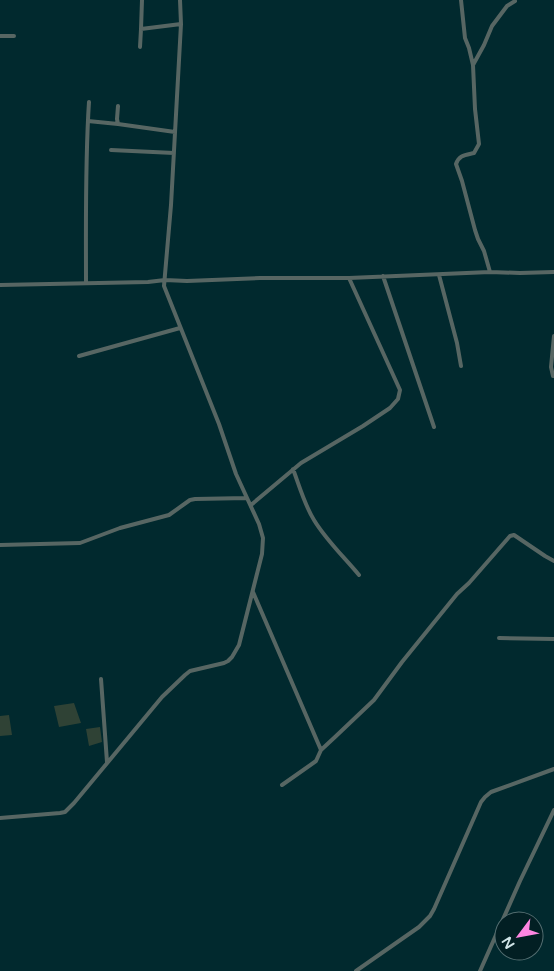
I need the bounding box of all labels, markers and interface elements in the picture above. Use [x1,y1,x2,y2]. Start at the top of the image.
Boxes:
north arrow [494,911,544,961]
text: N [498,933,519,952]

